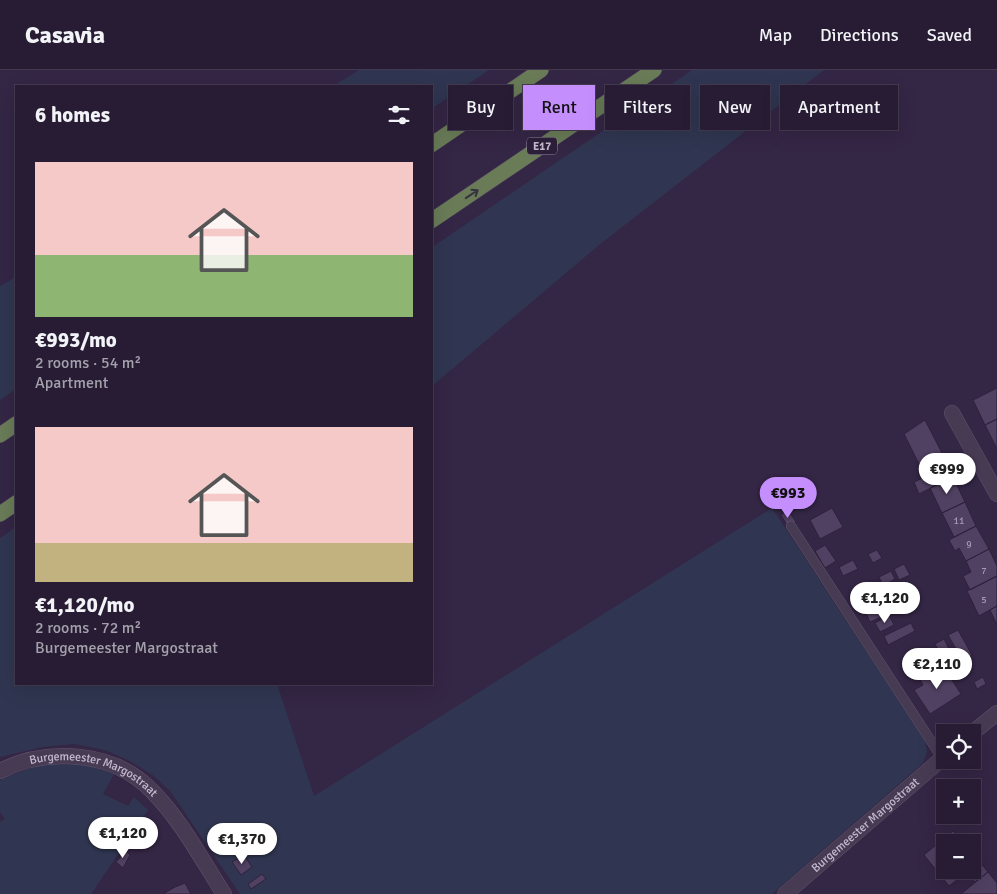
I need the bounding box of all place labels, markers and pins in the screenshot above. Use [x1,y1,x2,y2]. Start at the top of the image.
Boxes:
pin: €999 [917,452,977,495]
pin: €993 [758,476,818,519]
pin: €1,120 [844,582,926,624]
pin: €2,110 [896,648,978,690]
pin: €1,120 [82,816,164,859]
pin: €1,370 [201,822,283,865]

